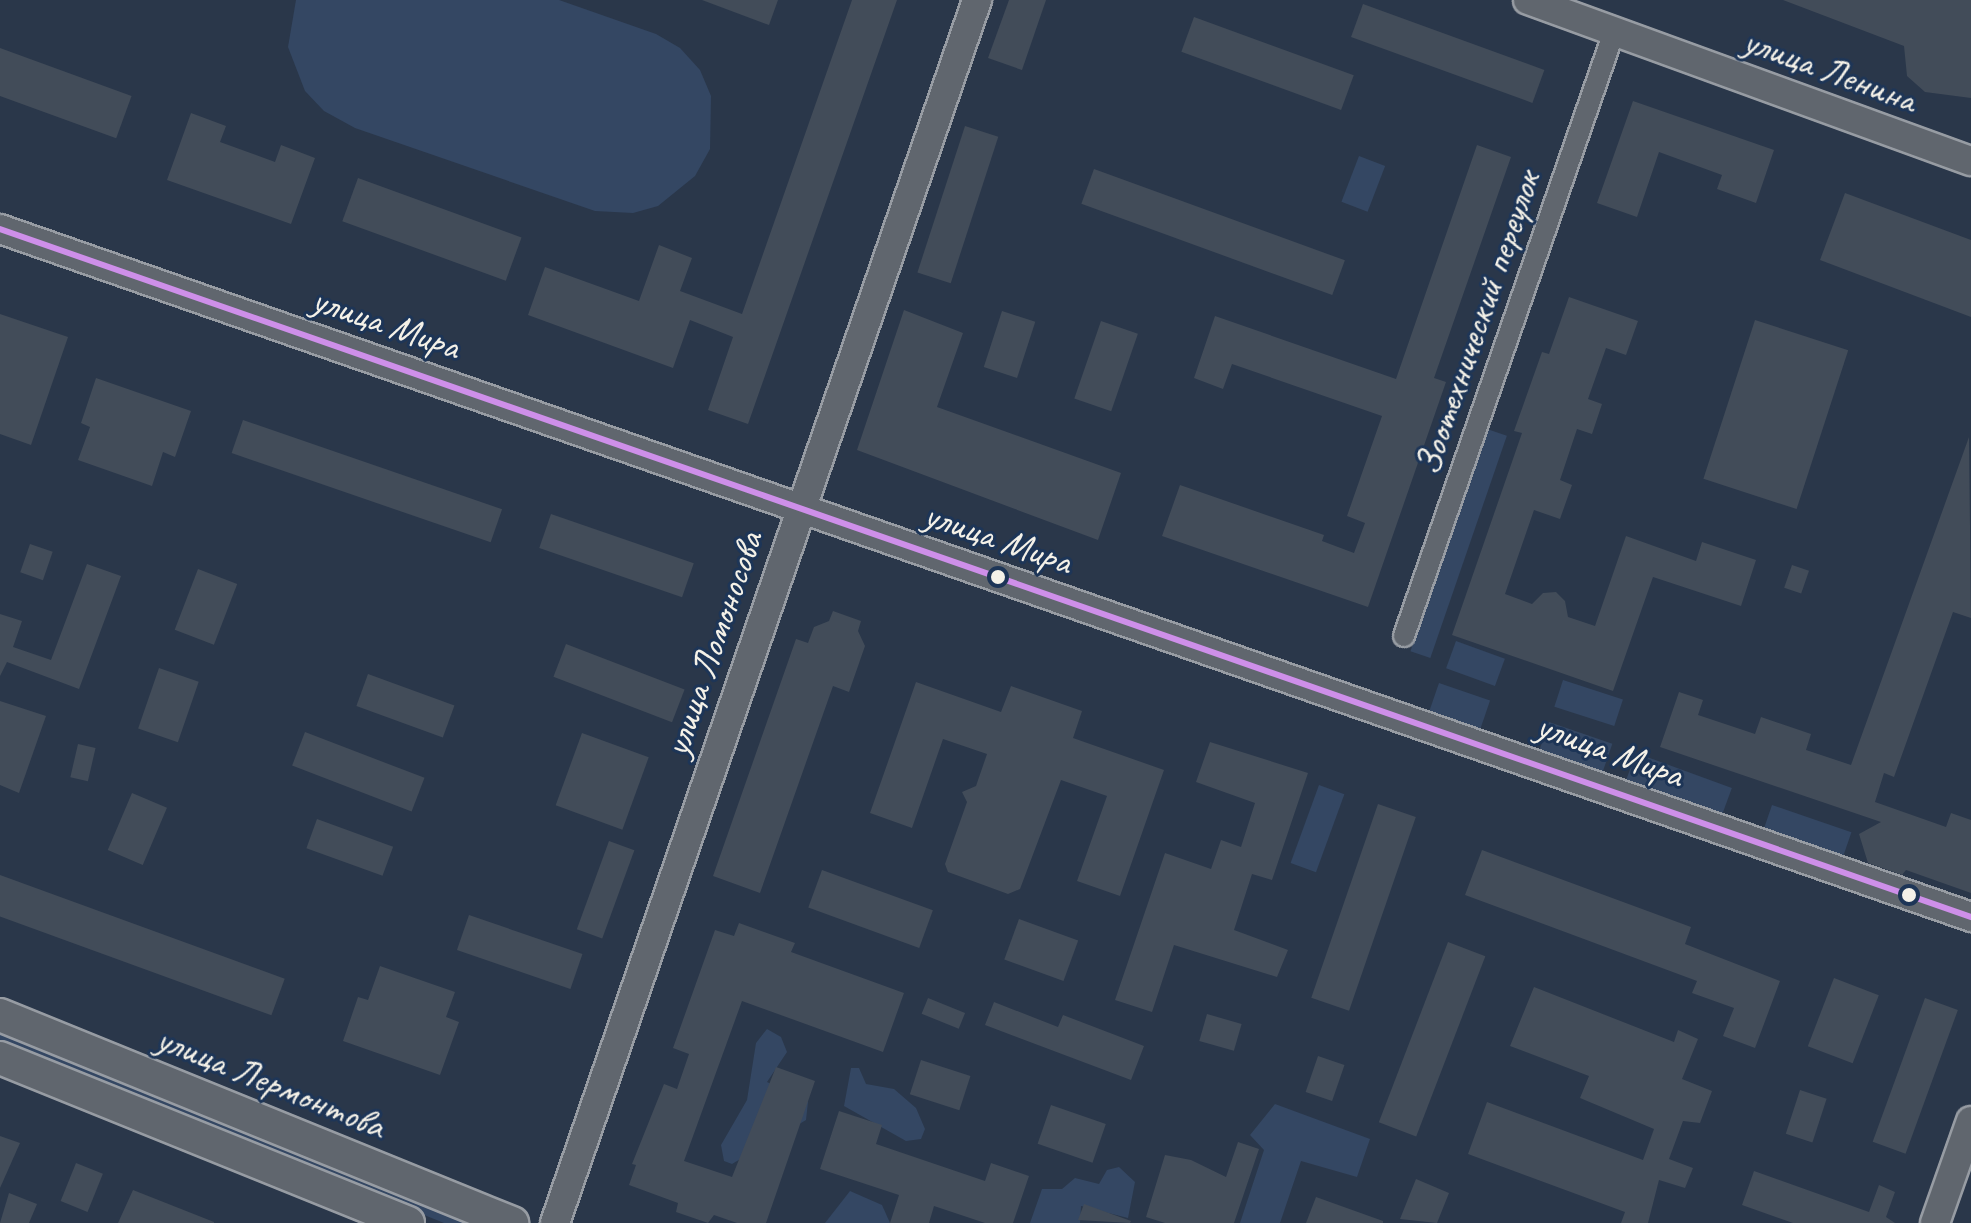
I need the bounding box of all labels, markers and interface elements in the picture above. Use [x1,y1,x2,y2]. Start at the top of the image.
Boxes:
street label: улица Ленина [1738,18,1922,122]
street label: Зоотехнический переулок [1404,165,1550,481]
street label: улица Мира [306,277,466,369]
street label: улица Мира [918,492,1078,584]
street label: улица Ломоносова [653,526,773,762]
unlabelled marker [990,569,1006,585]
street label: улица Мира [1530,702,1690,798]
unlabelled marker [1901,887,1917,903]
street label: улица Лермонтова [150,1015,392,1149]

